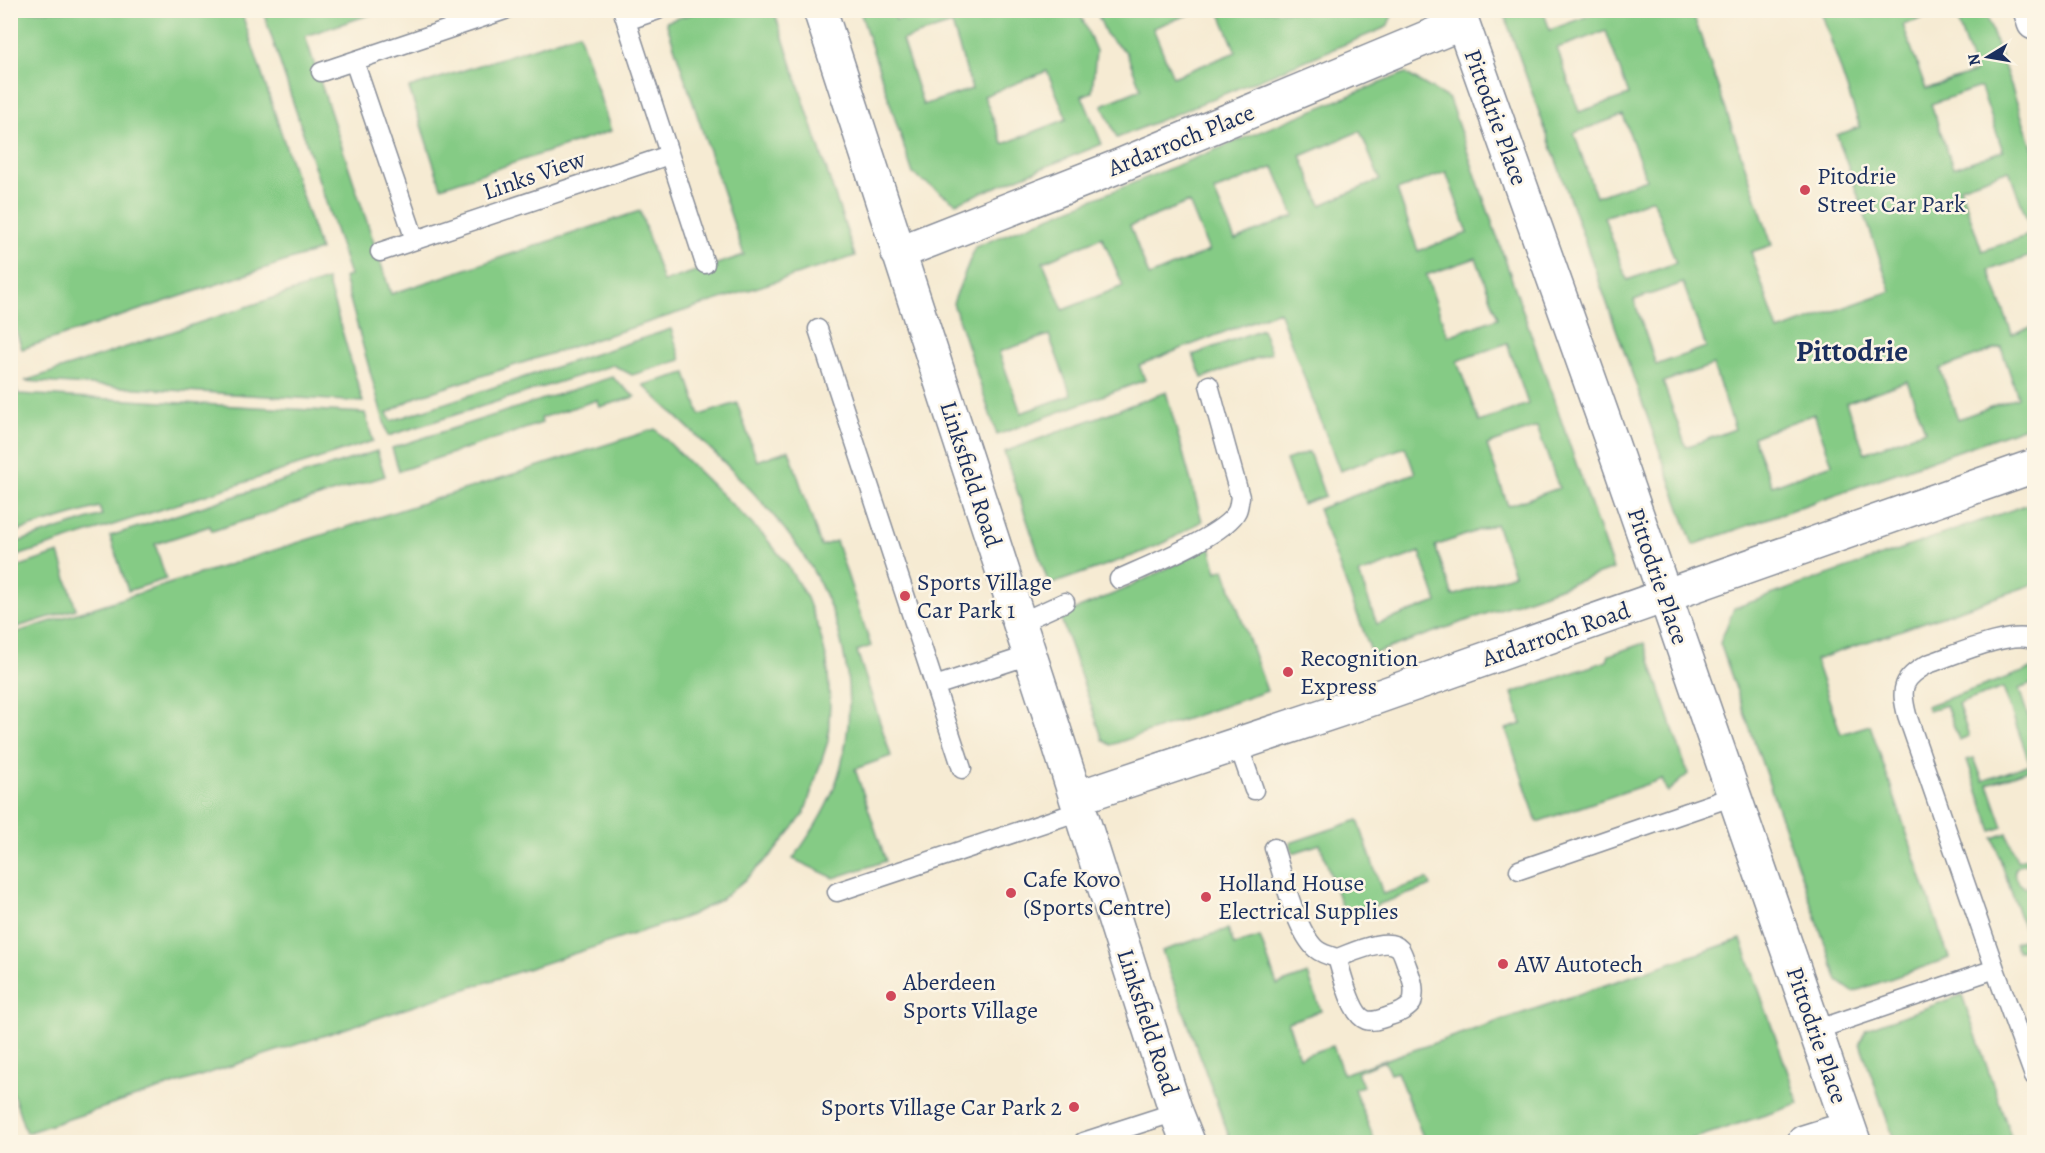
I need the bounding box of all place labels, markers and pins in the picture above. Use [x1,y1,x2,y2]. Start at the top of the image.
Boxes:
place label: Pitodrie Street Car Park [1817,160,1966,220]
marker: Pitodrie Street Car Park [1798,183,1812,197]
place label: Sports Village Car Park 1 [917,566,1052,626]
marker: Sports Village Car Park 1 [898,589,912,603]
place label: Recognition Express [1300,642,1418,702]
marker: Recognition Express [1281,665,1295,679]
place label: Cafe Kovo (Sports Centre) [1023,863,1171,923]
place label: Holland House Electrical Supplies [1218,867,1399,927]
marker: Cafe Kovo (Sports Centre) [1004,886,1018,900]
marker: Holland House Electrical Supplies [1199,890,1213,904]
place label: AW Autotech [1514,948,1643,980]
marker: AW Autotech [1496,957,1510,971]
place label: Aberdeen Sports Village [902,966,1038,1026]
marker: Aberdeen Sports Village [884,989,898,1003]
place label: Sports Village Car Park 2 [821,1091,1062,1123]
marker: Sports Village Car Park 2 [1067,1100,1081,1114]

